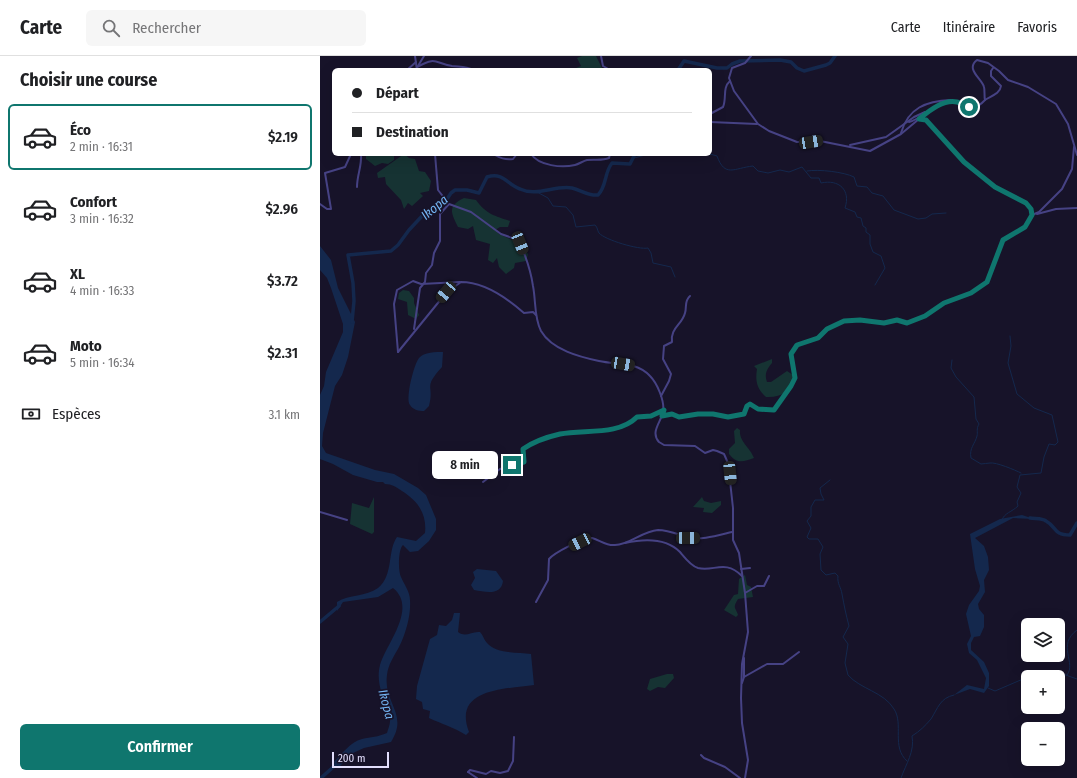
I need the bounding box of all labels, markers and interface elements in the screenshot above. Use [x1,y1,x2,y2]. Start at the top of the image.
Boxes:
search box [86,10,366,46]
text: Carte [20,16,62,39]
icon: search [100,17,122,39]
text: Rechercher [132,19,201,37]
text: Carte [891,19,921,36]
text: Itinéraire [943,19,995,36]
text: Favoris [1017,19,1057,36]
text: Choisir une course [20,69,157,91]
text: Départ [376,84,419,102]
route start [960,98,978,116]
icon: car [22,119,58,155]
text: Éco [70,121,91,139]
text: Destination [376,123,449,141]
text: $2.19 [268,128,298,146]
car [798,134,824,150]
text: 2 min · 16:31 [70,139,133,154]
icon: car [22,191,58,227]
water label: Ikopa [418,192,451,223]
text: Confort [70,193,117,211]
text: $2.96 [265,200,298,218]
text: 3 min · 16:32 [70,211,134,226]
car [510,230,530,256]
icon: car [22,263,58,299]
text: XL [70,265,85,283]
text: $3.72 [267,272,298,290]
car [434,279,458,305]
text: 4 min · 16:33 [70,283,134,298]
icon: car [22,335,58,371]
text: Moto [70,337,102,355]
text: $2.31 [267,344,298,362]
text: 5 min · 16:34 [70,355,135,370]
car [610,356,636,372]
icon: cash [20,403,42,425]
text: Espèces [52,405,101,423]
text: 3.1 km [269,407,300,422]
callout: 8 min [432,451,498,479]
route end [503,456,521,474]
text: 8 min [450,457,480,472]
car [723,460,737,486]
car [567,531,593,553]
car [676,532,700,544]
map controls [1021,618,1065,766]
button: layers [1021,618,1065,662]
button: + [1021,670,1065,714]
water label: Ikopa [375,688,398,721]
button: − [1021,722,1065,766]
button: Confirmer [20,724,300,770]
scale bar [332,750,389,769]
text: 200 m [338,752,365,765]

